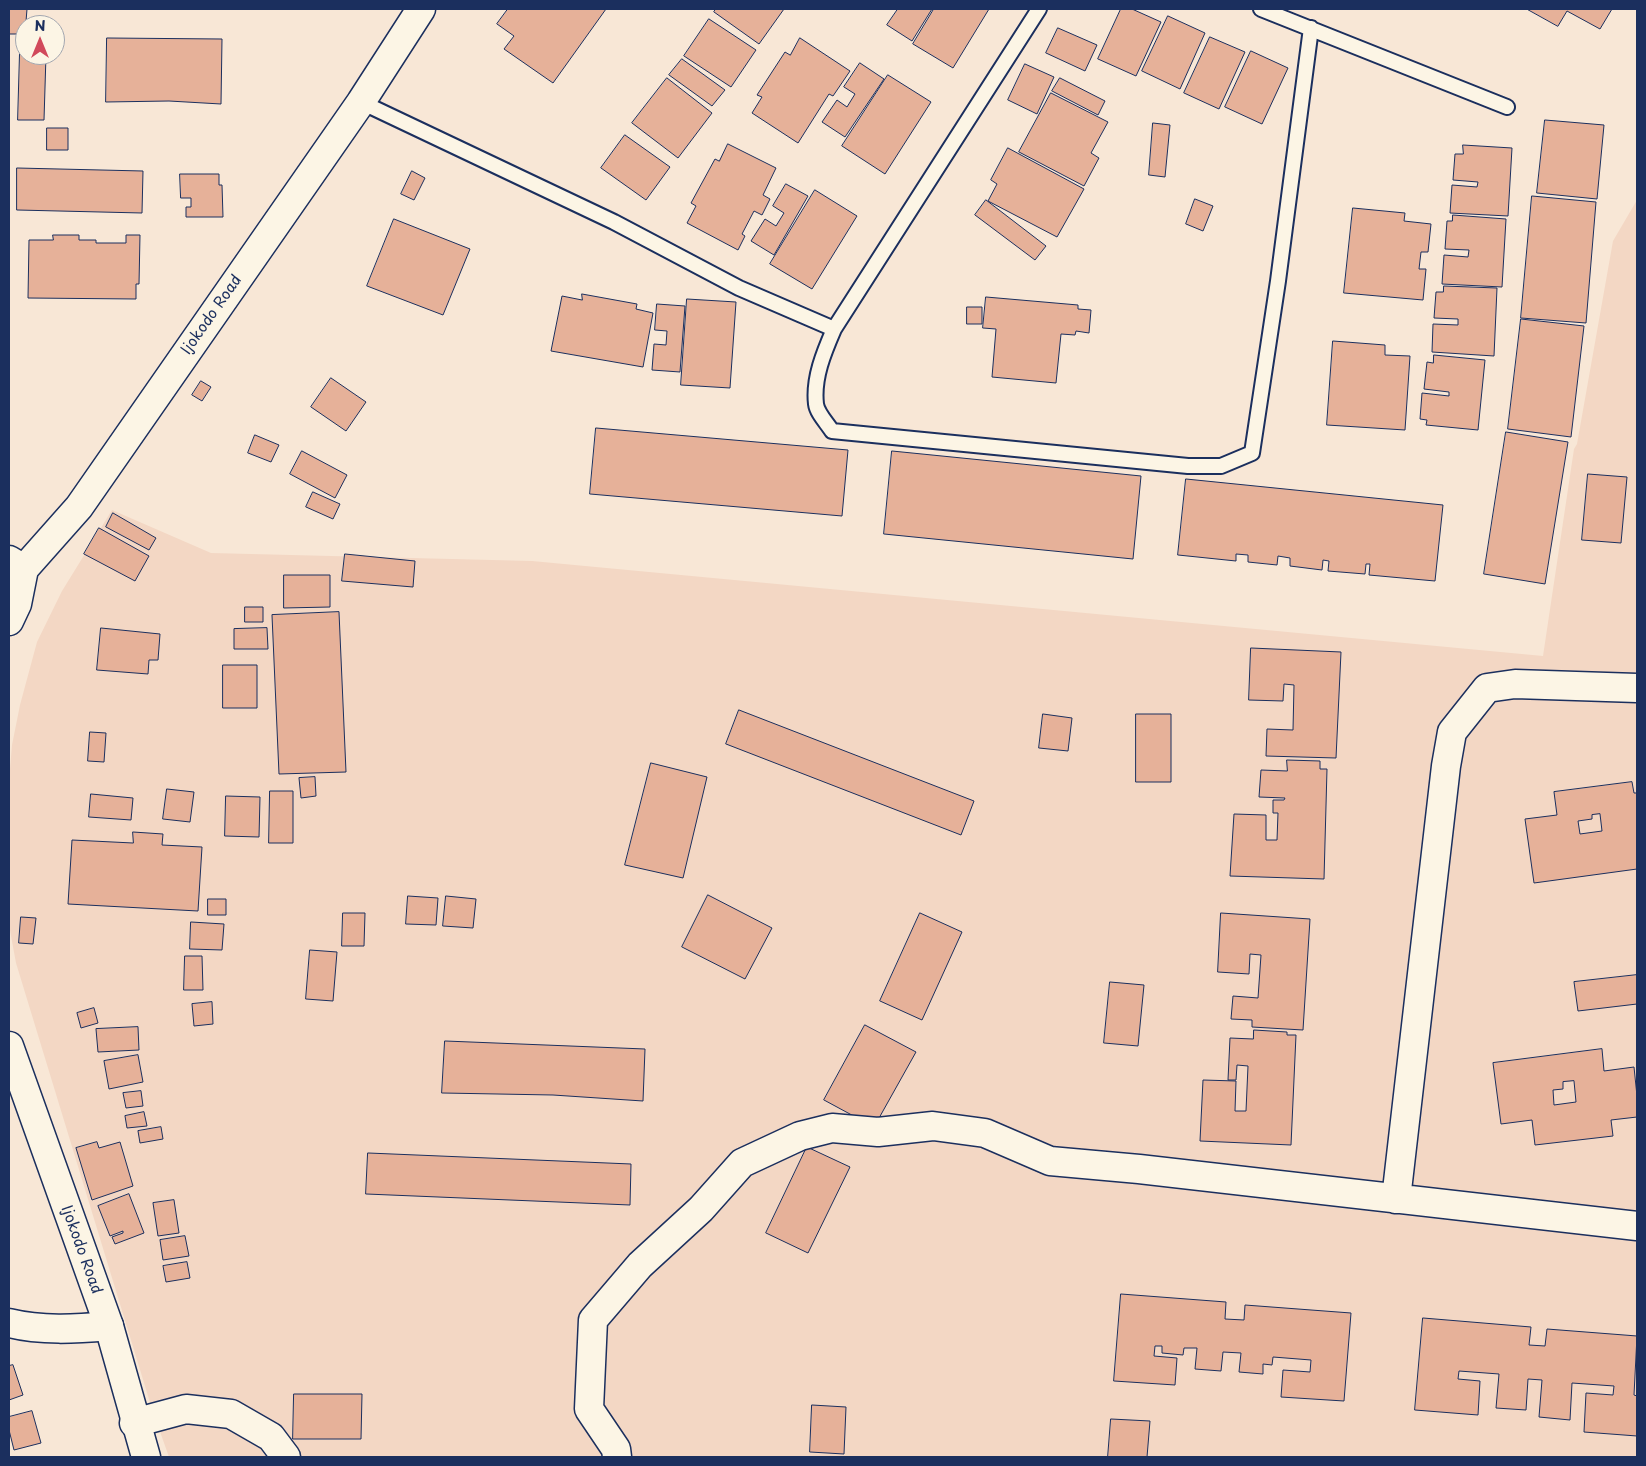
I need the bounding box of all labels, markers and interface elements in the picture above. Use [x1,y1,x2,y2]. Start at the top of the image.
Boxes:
north arrow [15,15,65,65]
text: N [34,15,46,36]
street label: Ijokodo Road [178,272,246,358]
street label: Ijokodo Road [57,1203,105,1297]

